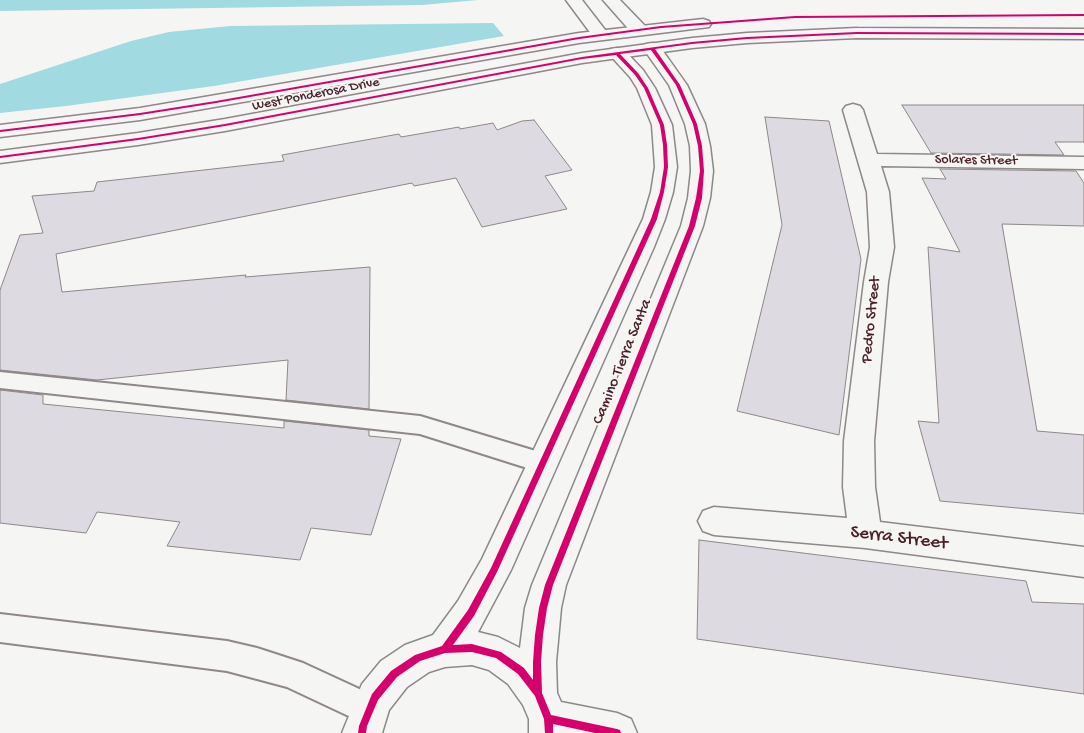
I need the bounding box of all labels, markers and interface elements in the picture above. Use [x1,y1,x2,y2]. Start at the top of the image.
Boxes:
street label: West Ponderosa Drive [251,74,381,116]
street label: Solares Street [935,152,1017,170]
street label: Pedro Street [858,276,886,364]
street label: Camino Tierra Santa [589,297,657,427]
street label: Serra Street [849,522,949,556]

